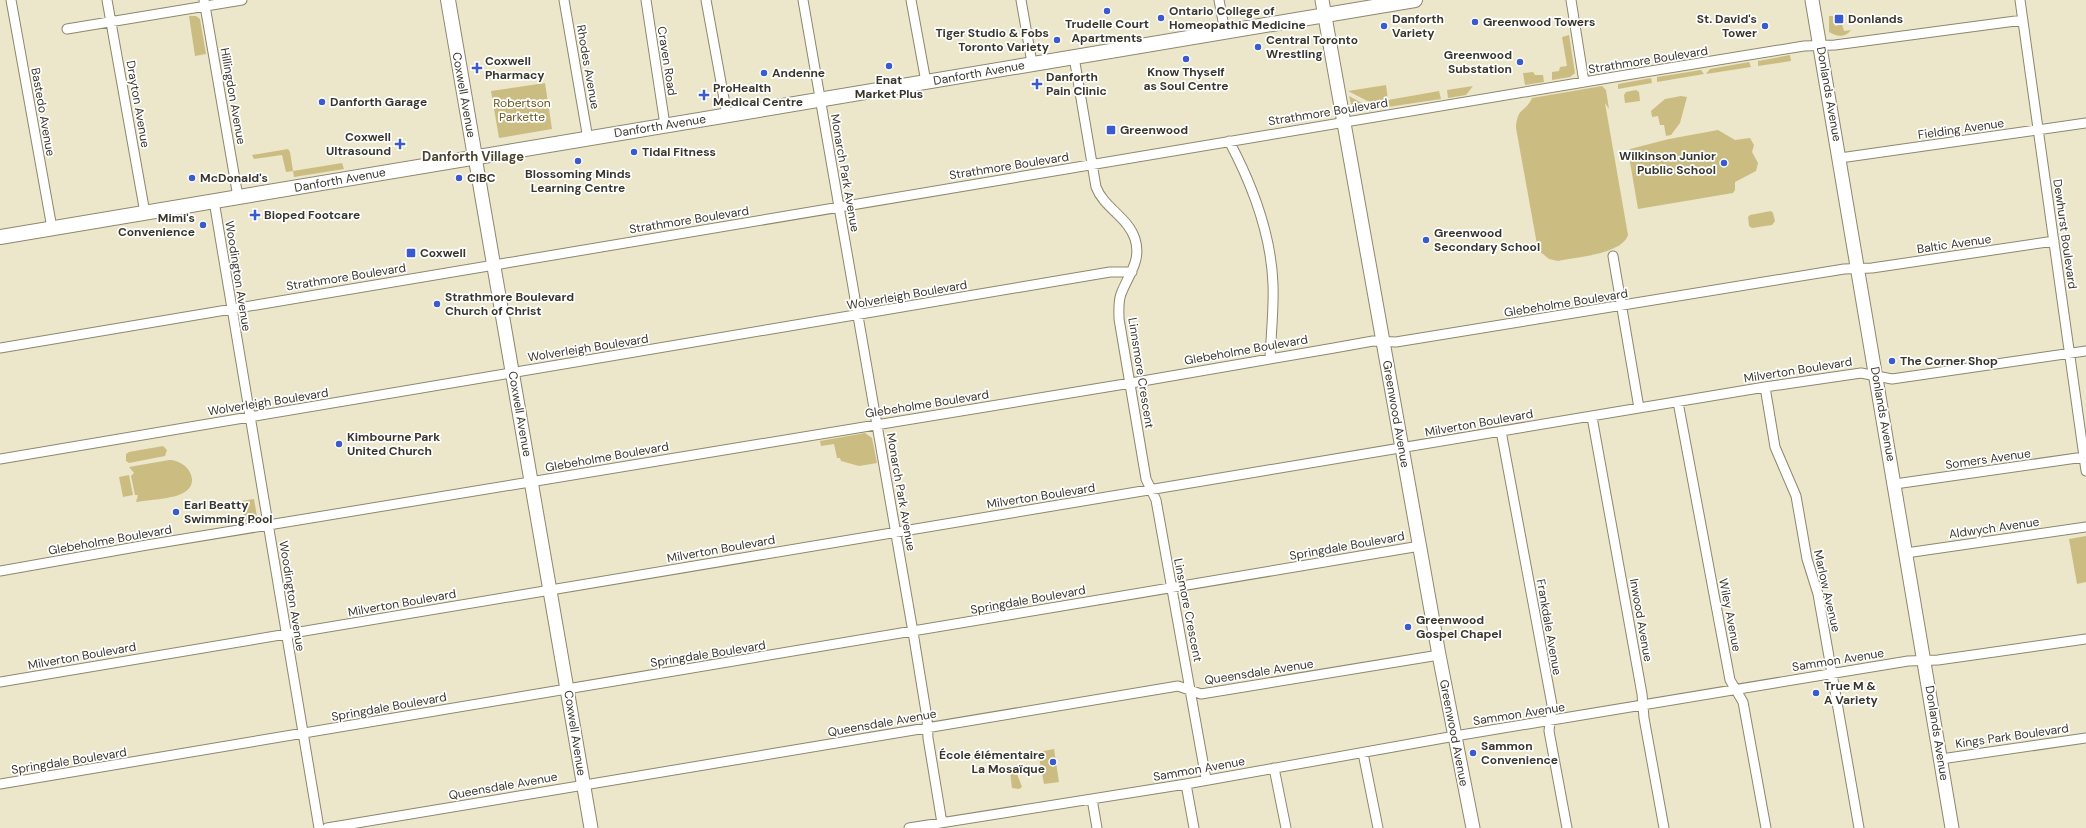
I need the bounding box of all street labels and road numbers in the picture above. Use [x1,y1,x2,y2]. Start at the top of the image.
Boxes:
street label: Rhodes Avenue [573,24,603,111]
street label: Craven Road [654,25,680,97]
street label: Strathmore Boulevard [1587,43,1709,77]
street label: Donlands Avenue [1813,45,1845,143]
street label: Hillingdon Avenue [217,46,249,146]
street label: Coxwell Avenue [449,51,479,139]
street label: Danforth Avenue [932,57,1026,89]
street label: Drayton Avenue [122,59,154,149]
street label: Bastedo Avenue [27,67,59,158]
street label: Strathmore Boulevard [1267,95,1389,129]
street label: Danforth Avenue [613,111,707,141]
street label: Monarch Park Avenue [827,113,863,233]
street label: Fielding Avenue [1917,115,2005,143]
street label: Strathmore Boulevard [948,149,1070,183]
street label: Danforth Avenue [293,164,387,196]
street label: Dewhurst Boulevard [2049,178,2081,290]
street label: Strathmore Boulevard [628,203,750,237]
street label: Woodington Avenue [221,220,255,333]
street label: Baltic Avenue [1916,231,1992,257]
street label: Strathmore Boulevard [285,260,407,294]
street label: Wolverleigh Boulevard [846,277,968,313]
street label: Glebeholme Boulevard [1503,285,1629,321]
street label: Linnsmore Crescent [1124,316,1158,430]
street label: Wolverleigh Boulevard [526,331,650,365]
street label: Glebeholme Boulevard [1183,331,1309,369]
street label: Milverton Boulevard [1743,354,1853,386]
street label: Greenwood Avenue [1379,359,1413,469]
street label: Donlands Avenue [1867,365,1899,463]
street label: Coxwell Avenue [505,370,535,458]
street label: Wolverleigh Boulevard [206,385,330,419]
street label: Glebeholme Boulevard [864,386,990,422]
street label: Milverton Boulevard [1424,406,1534,440]
street label: Monarch Park Avenue [883,432,919,552]
street label: Glebeholme Boulevard [544,438,670,476]
street label: Somers Avenue [1944,445,2032,473]
street label: Milverton Boulevard [986,480,1096,512]
street label: Aldwych Avenue [1948,514,2040,542]
street label: Glebeholme Boulevard [47,521,173,559]
street label: Springdale Boulevard [1288,528,1406,564]
street label: Milverton Boulevard [666,532,776,566]
street label: Woodington Avenue [275,540,309,653]
street label: Marlow Avenue [1810,548,1844,634]
street label: Linsmore Crescent [1170,557,1206,663]
street label: Inwood Avenue [1626,577,1656,663]
street label: Wiley Avenue [1715,577,1745,653]
street label: Frankdale Avenue [1533,578,1565,677]
street label: Springdale Boulevard [969,582,1087,618]
street label: Milverton Boulevard [347,586,457,620]
street label: Springdale Boulevard [649,637,767,671]
street label: Milverton Boulevard [27,639,137,673]
street label: Sammon Avenue [1791,645,1885,675]
street label: Queensdale Avenue [1203,655,1315,689]
street label: Greenwood Avenue [1436,678,1472,788]
street label: Donlands Avenue [1922,684,1952,782]
street label: Springdale Boulevard [330,689,448,725]
street label: Coxwell Avenue [560,689,590,777]
street label: Sammon Avenue [1472,699,1566,729]
street label: Queensdale Avenue [826,706,938,740]
street label: Kings Park Boulevard [1954,720,2070,752]
street label: Springdale Boulevard [10,744,128,778]
street label: Sammon Avenue [1152,753,1246,785]
street label: Queensdale Avenue [447,769,559,803]

